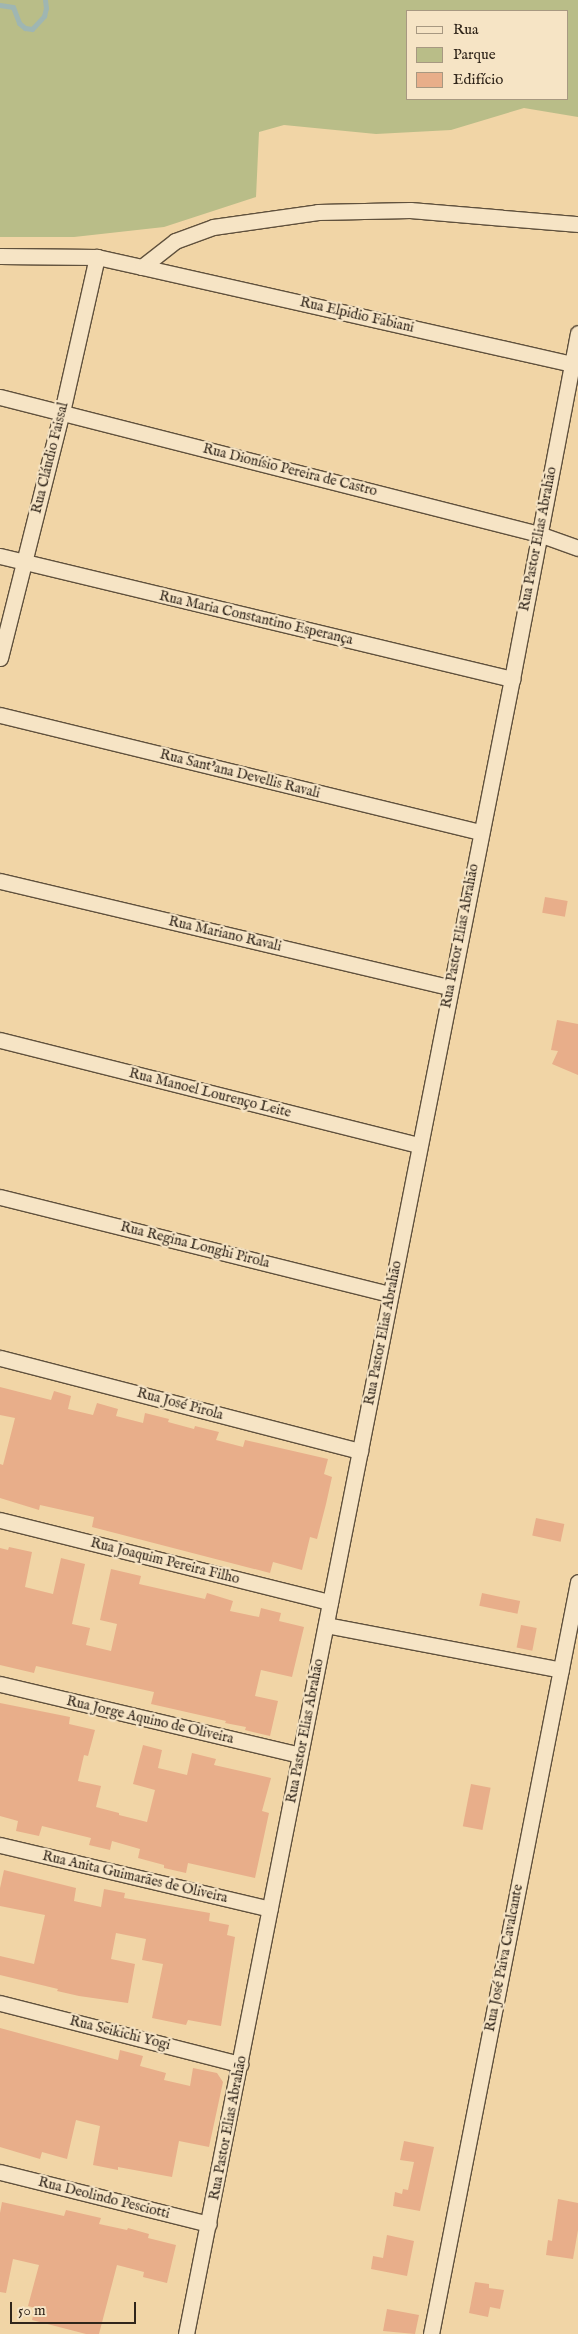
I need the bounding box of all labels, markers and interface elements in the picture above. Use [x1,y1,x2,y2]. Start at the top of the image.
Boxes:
legend [406,10,568,100]
text: Rua [453,20,479,39]
text: Parque [453,45,496,64]
text: Edifício [453,70,503,89]
street label: Rua Elpidio Fabiani [298,294,416,336]
street label: Rua Cláudio Faissal [28,401,72,515]
street label: Rua Dionísio Pereira de Castro [201,440,379,500]
street label: Rua Pastor Elias Abrahão [516,465,560,613]
street label: Rua Maria Constantino Esperança [158,588,354,648]
street label: Rua Sant'ana Devellis Ravali [158,746,322,802]
street label: Rua Pastor Elias Abrahão [438,862,482,1010]
street label: Rua Mariano Ravali [167,913,283,955]
street label: Rua Manoel Lourenço Leite [127,1065,293,1121]
street label: Rua Regina Longhi Pirola [119,1218,271,1272]
street label: Rua Pastor Elias Abrahão [361,1259,405,1407]
street label: Rua José Pirola [135,1384,225,1424]
street label: Rua Joaquim Pereira Filho [89,1534,241,1588]
street label: Rua Pastor Elias Abrahão [283,1657,327,1805]
street label: Rua Jorge Aquino de Oliveira [65,1693,235,1747]
street label: Rua Anita Guimarães de Oliveira [41,1847,229,1907]
street label: Rua José Paiva Cavalcante [481,1883,527,2033]
street label: Rua Seikichi Yogi [68,2012,172,2054]
street label: Rua Pastor Elias Abrahão [206,2054,250,2202]
street label: Rua Deolindo Pesciotti [36,2174,172,2222]
scale bar [12,2292,139,2324]
text: 50 m [18,2301,46,2320]

